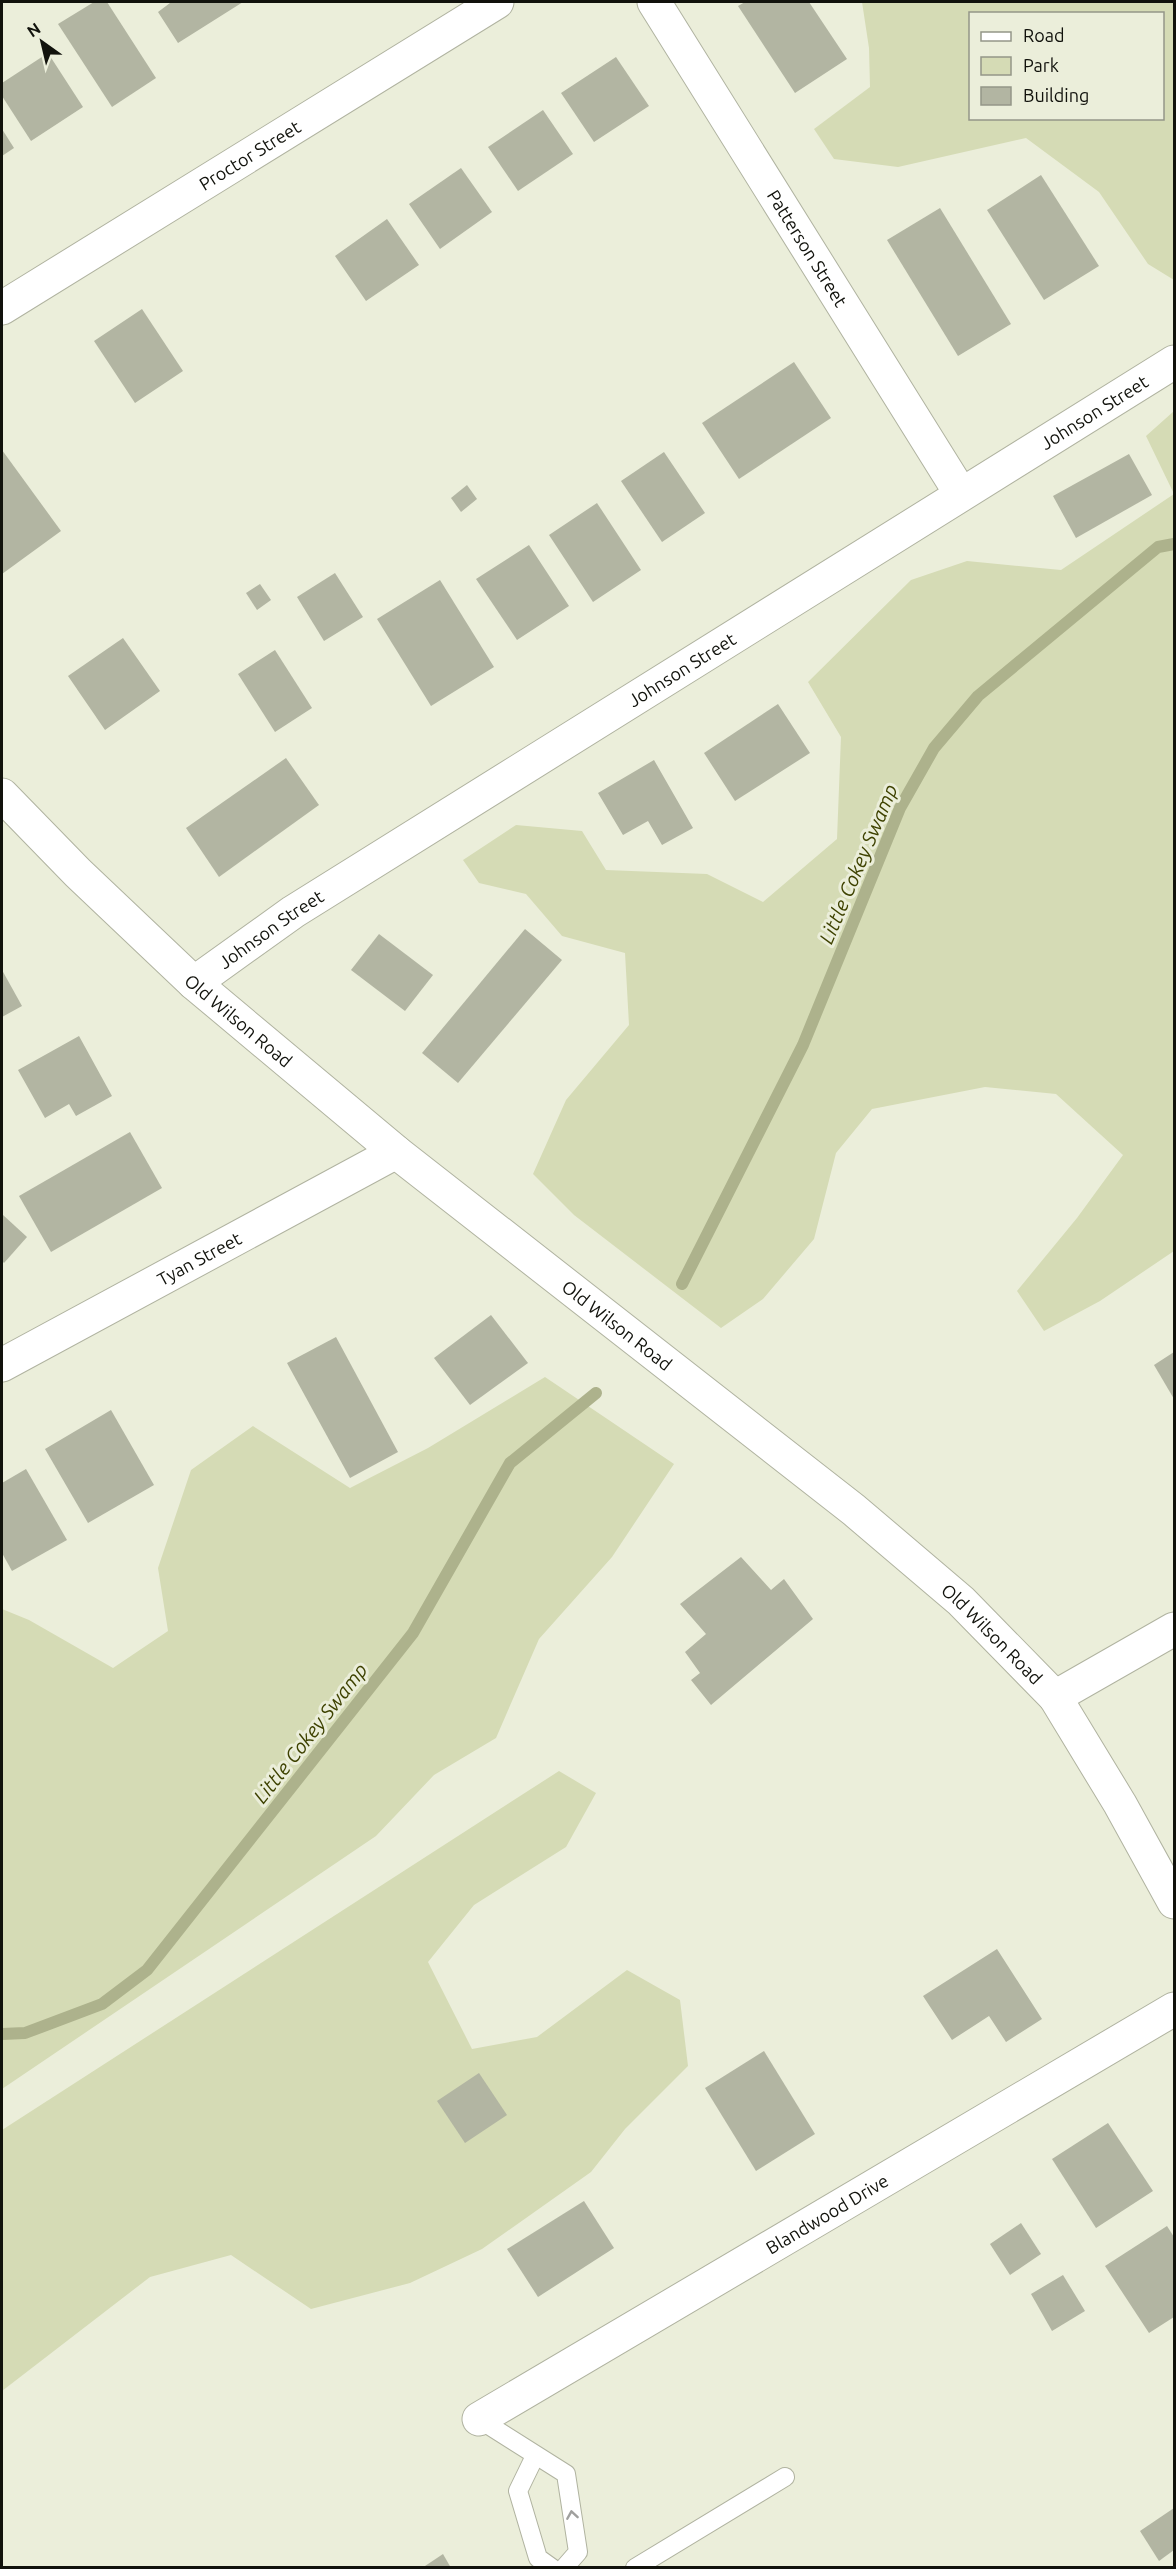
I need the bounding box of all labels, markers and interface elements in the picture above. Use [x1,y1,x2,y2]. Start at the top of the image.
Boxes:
north arrow [12,12,72,72]
legend [969,12,1164,120]
text: N [24,19,44,40]
text: Road [1023,25,1065,45]
text: Park [1023,55,1059,75]
text: Building [1023,85,1089,105]
street label: Proctor Street [195,116,304,194]
street label: Patterson Street [764,186,851,310]
street label: Johnson Street [1036,371,1151,453]
street label: Johnson Street [624,628,739,710]
water label: Little Cokey Swamp [814,781,902,947]
street label: Johnson Street [215,886,327,972]
street label: Old Wilson Road [181,970,296,1071]
street label: Tyan Street [154,1228,244,1289]
street label: Old Wilson Road [558,1276,676,1374]
street label: Old Wilson Road [938,1579,1046,1688]
water label: Little Cokey Swamp [248,1659,372,1807]
street label: Blandwood Drive [762,2170,892,2258]
one-way arrow [566,2511,579,2521]

